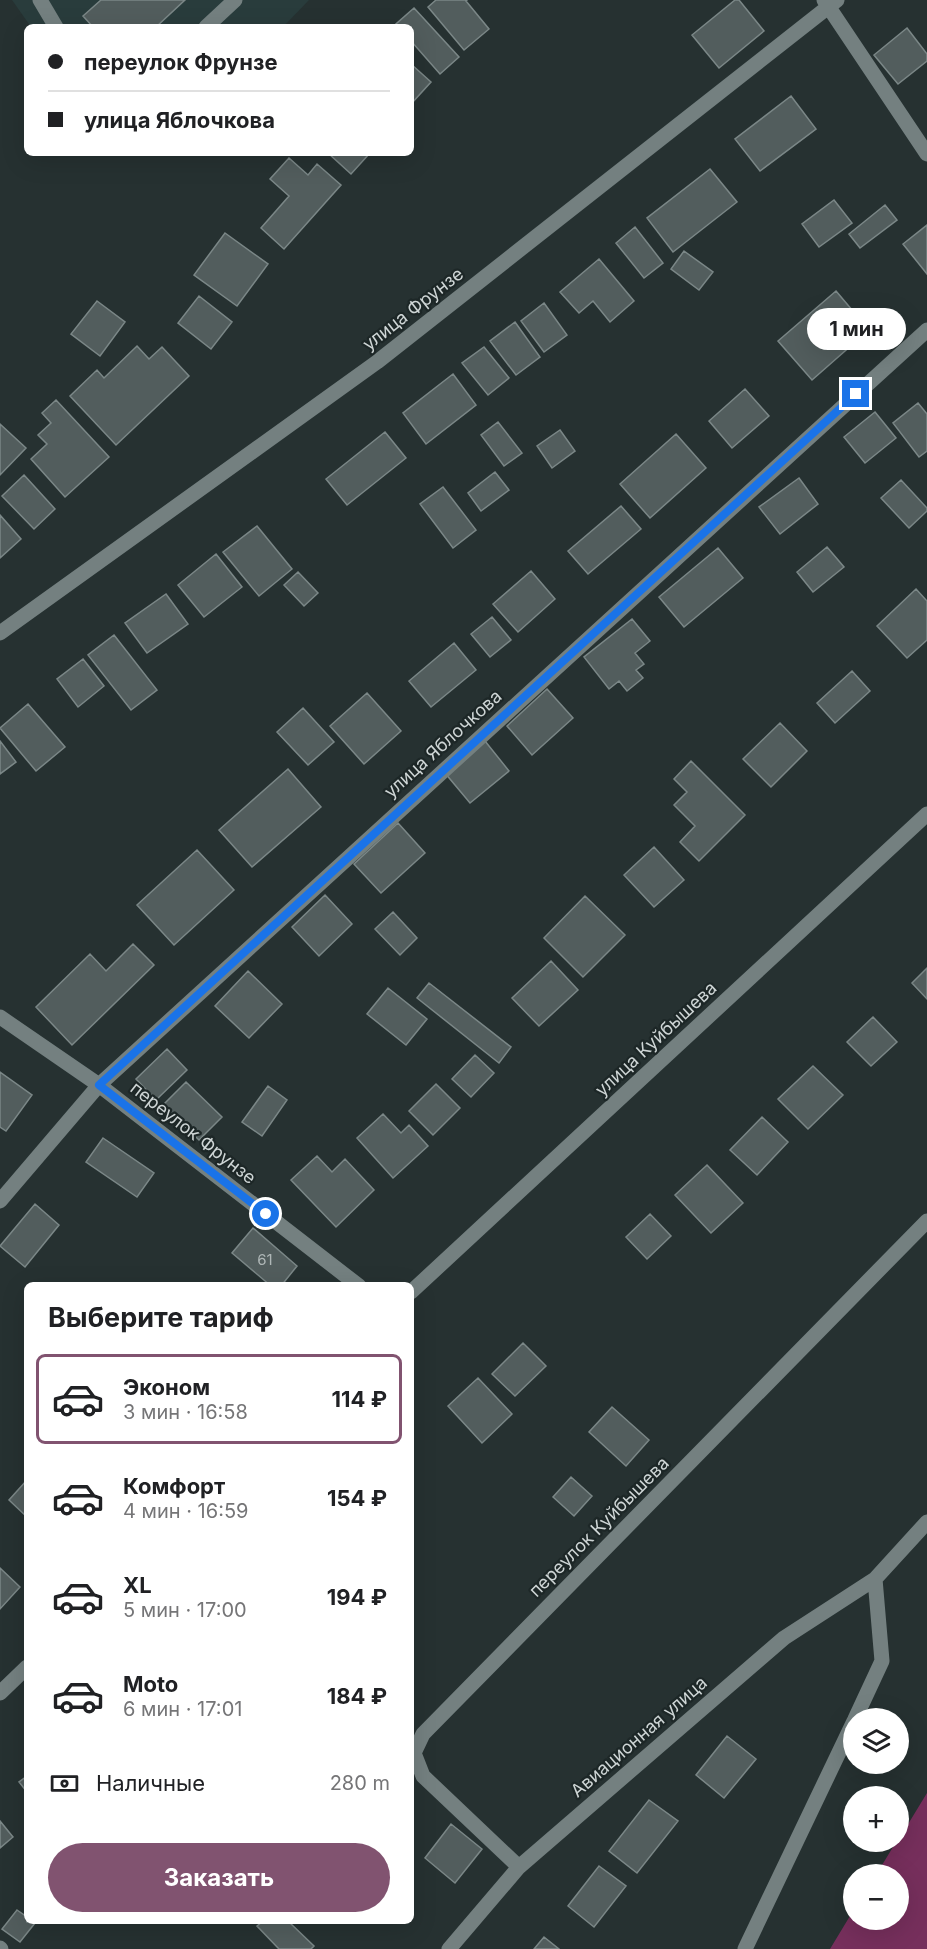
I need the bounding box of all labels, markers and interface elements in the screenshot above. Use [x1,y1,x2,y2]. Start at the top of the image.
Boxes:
text: переулок Фрунзе [84,49,278,75]
text: улица Яблочкова [84,107,275,133]
street label: улица Фрунзе [358,263,467,354]
callout: 1 мин [806,307,906,349]
text: 1 мин [829,317,884,341]
route end [842,380,869,407]
street label: улица Яблочкова [380,685,506,802]
street label: улица Куйбышева [591,977,721,1100]
street label: переулок Фрунзе [126,1077,260,1188]
route start [252,1200,279,1227]
house number: 61 [257,1250,273,1269]
text: Выберите тариф [48,1301,274,1334]
icon: car [51,1372,105,1426]
text: Эконом [123,1374,210,1400]
text: 114 ₽ [332,1386,387,1412]
text: 3 мин · 16:58 [123,1400,248,1424]
street label: переулок Куйбышева [524,1452,673,1601]
icon: car [51,1471,105,1525]
text: Комфорт [123,1473,225,1499]
text: 154 ₽ [327,1485,387,1511]
text: 4 мин · 16:59 [123,1499,248,1523]
icon: car [51,1570,105,1624]
text: XL [123,1572,152,1598]
text: 194 ₽ [327,1584,387,1610]
text: 5 мин · 17:00 [123,1598,247,1622]
icon: car [51,1669,105,1723]
text: Moto [123,1671,178,1697]
street label: Авиационная улица [566,1672,711,1801]
text: 184 ₽ [327,1683,387,1709]
text: 6 мин · 17:01 [123,1697,242,1721]
map controls [843,1708,909,1930]
button: layers [843,1708,909,1774]
icon: cash [48,1767,81,1800]
text: Наличные [96,1770,205,1796]
text: 280 m [330,1771,390,1795]
button: + [843,1786,909,1852]
button: Заказать [48,1843,390,1912]
button: − [843,1864,909,1930]

